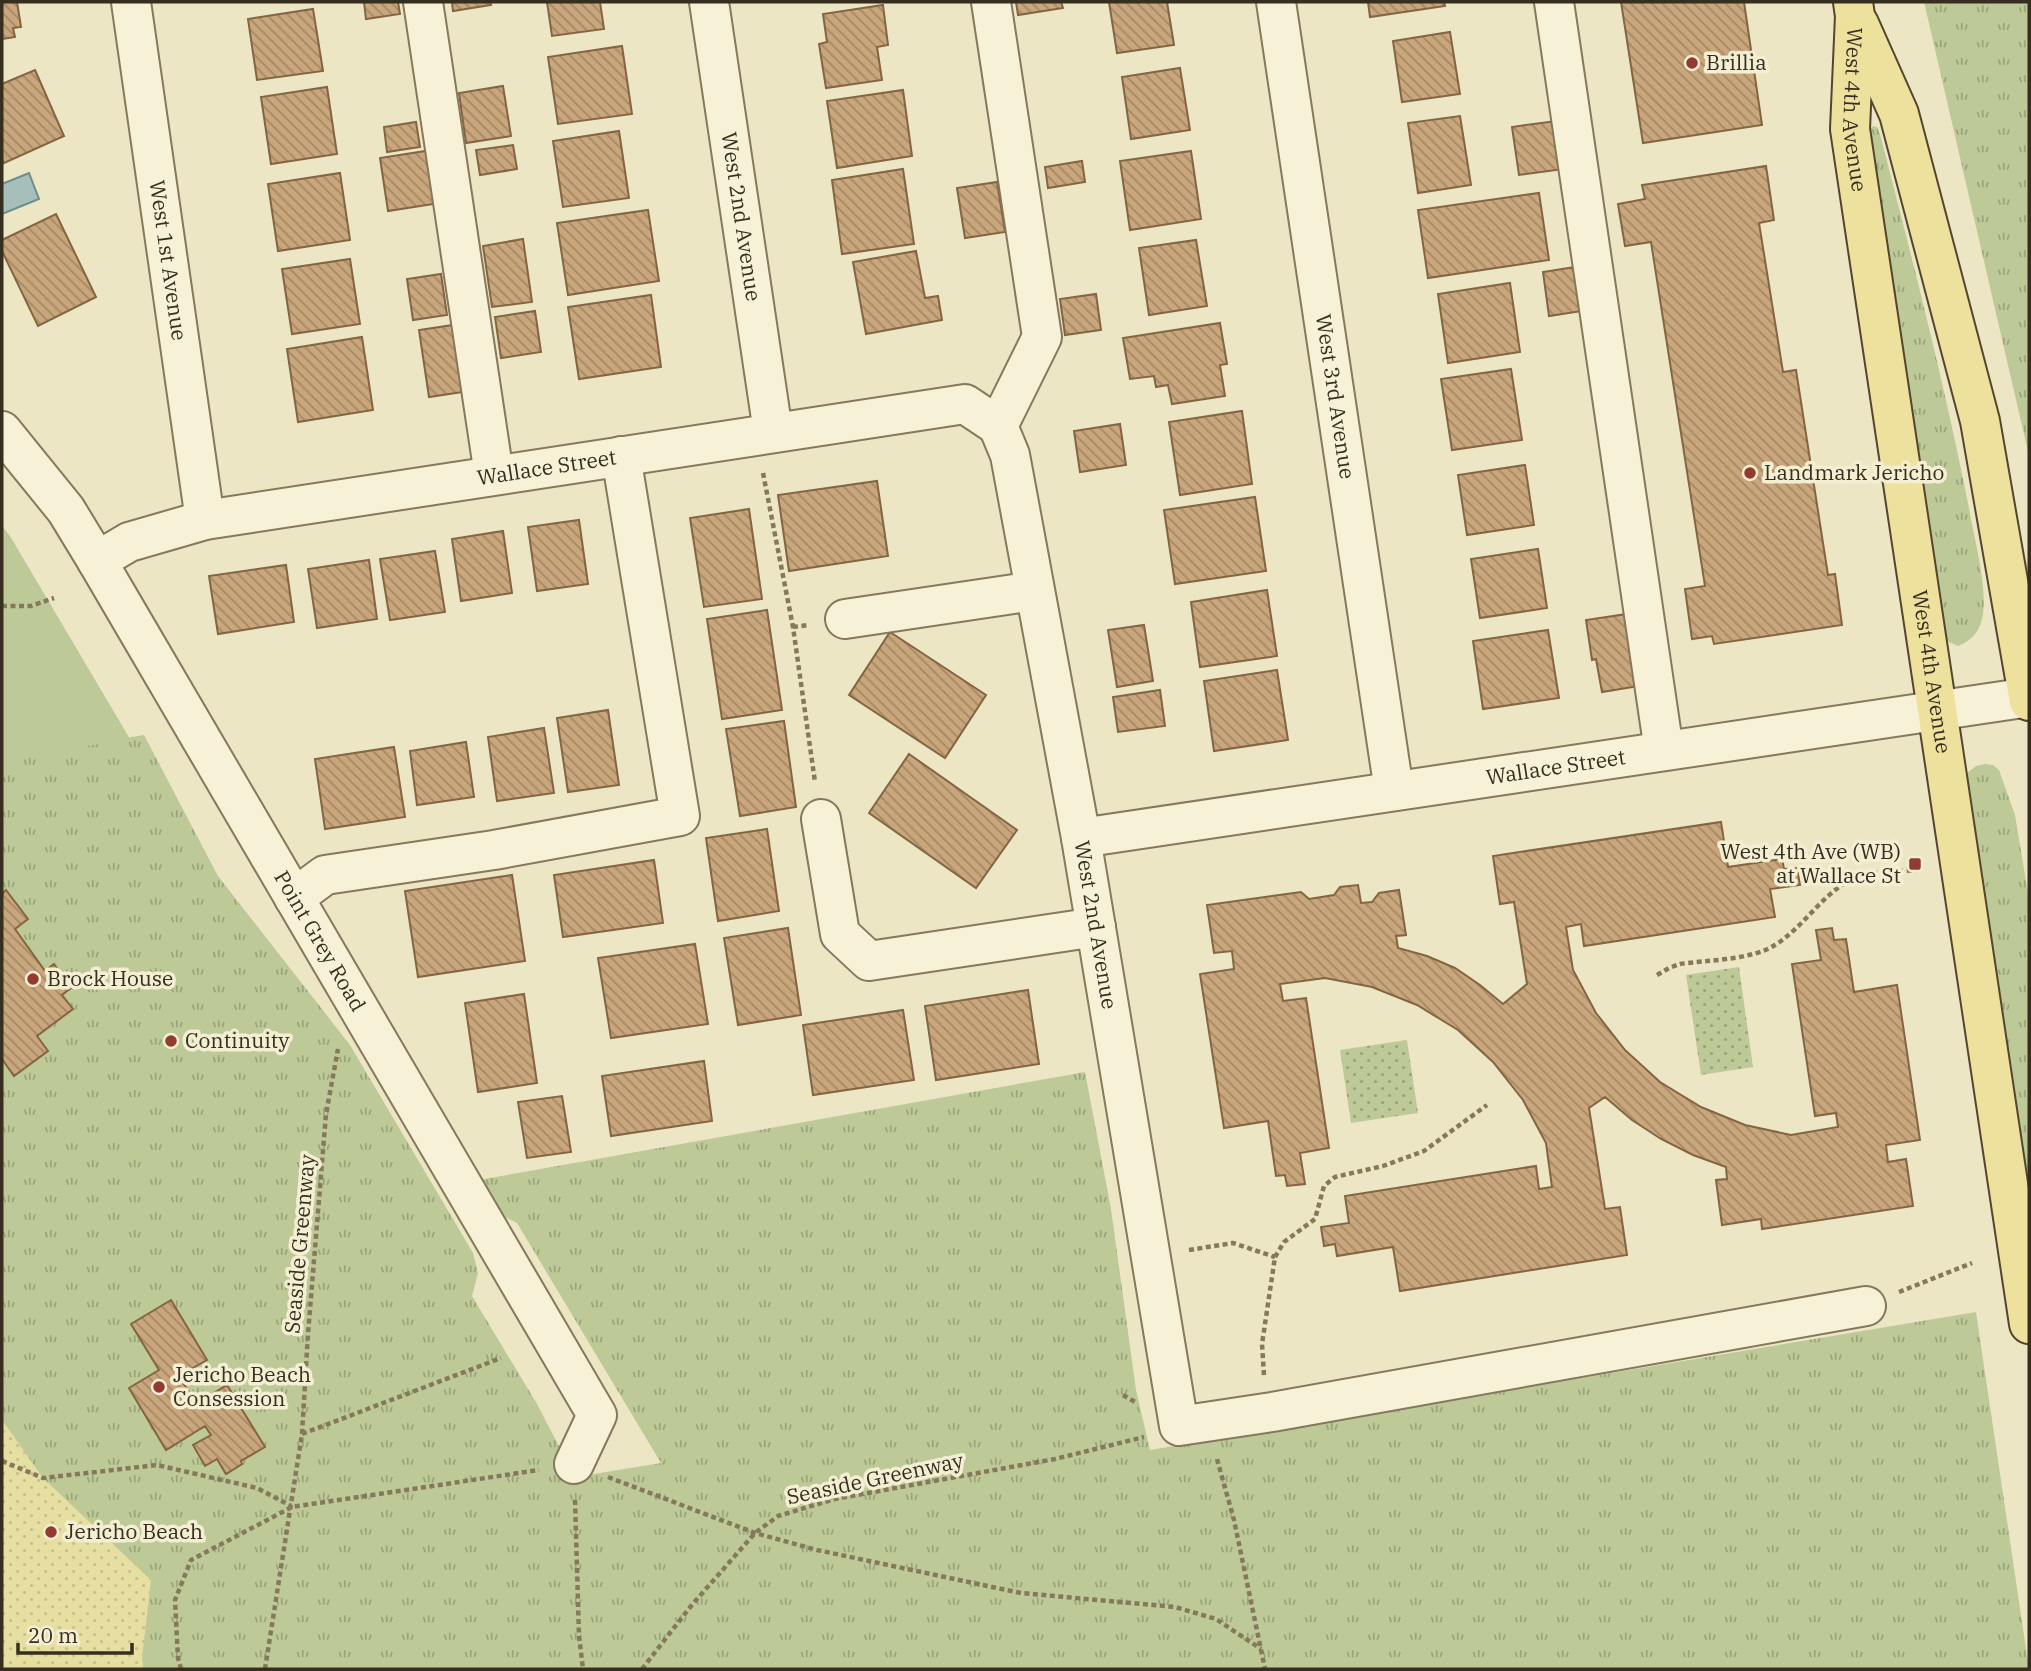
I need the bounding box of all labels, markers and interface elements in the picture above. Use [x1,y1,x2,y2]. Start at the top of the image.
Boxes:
street label: West 4th Avenue [1837,27,1874,193]
place label: Brillia [1706,48,1767,76]
marker: Brillia [1684,55,1700,71]
street label: West 2nd Avenue [716,130,768,303]
street label: West 1st Avenue [144,178,194,342]
street label: West 3rd Avenue [1310,312,1362,481]
street label: Wallace Street [475,442,618,491]
place label: Landmark Jericho [1764,458,1944,486]
marker: Landmark Jericho [1742,465,1758,481]
street label: West 4th Avenue [1906,588,1958,755]
street label: Wallace Street [1484,742,1627,791]
place label: West 4th Ave (WB) at Wallace St [1720,837,1901,889]
street label: West 2nd Avenue [1069,838,1124,1011]
marker: West 4th Ave (WB) at Wallace St [1907,856,1923,872]
street label: Point Grey Road [268,865,373,1017]
place label: Brock House [47,964,173,992]
marker: Brock House [25,971,41,987]
place label: Continuity [185,1026,290,1054]
marker: Continuity [163,1033,179,1049]
street label: Seaside Greenway [277,1152,321,1335]
place label: Jericho Beach Consession [173,1360,311,1412]
marker: Jericho Beach Consession [151,1379,167,1395]
street label: Seaside Greenway [784,1445,966,1510]
place label: Jericho Beach [65,1517,203,1545]
marker: Jericho Beach [43,1524,59,1540]
scale bar [18,1612,131,1656]
text: 20 m [28,1621,78,1649]

